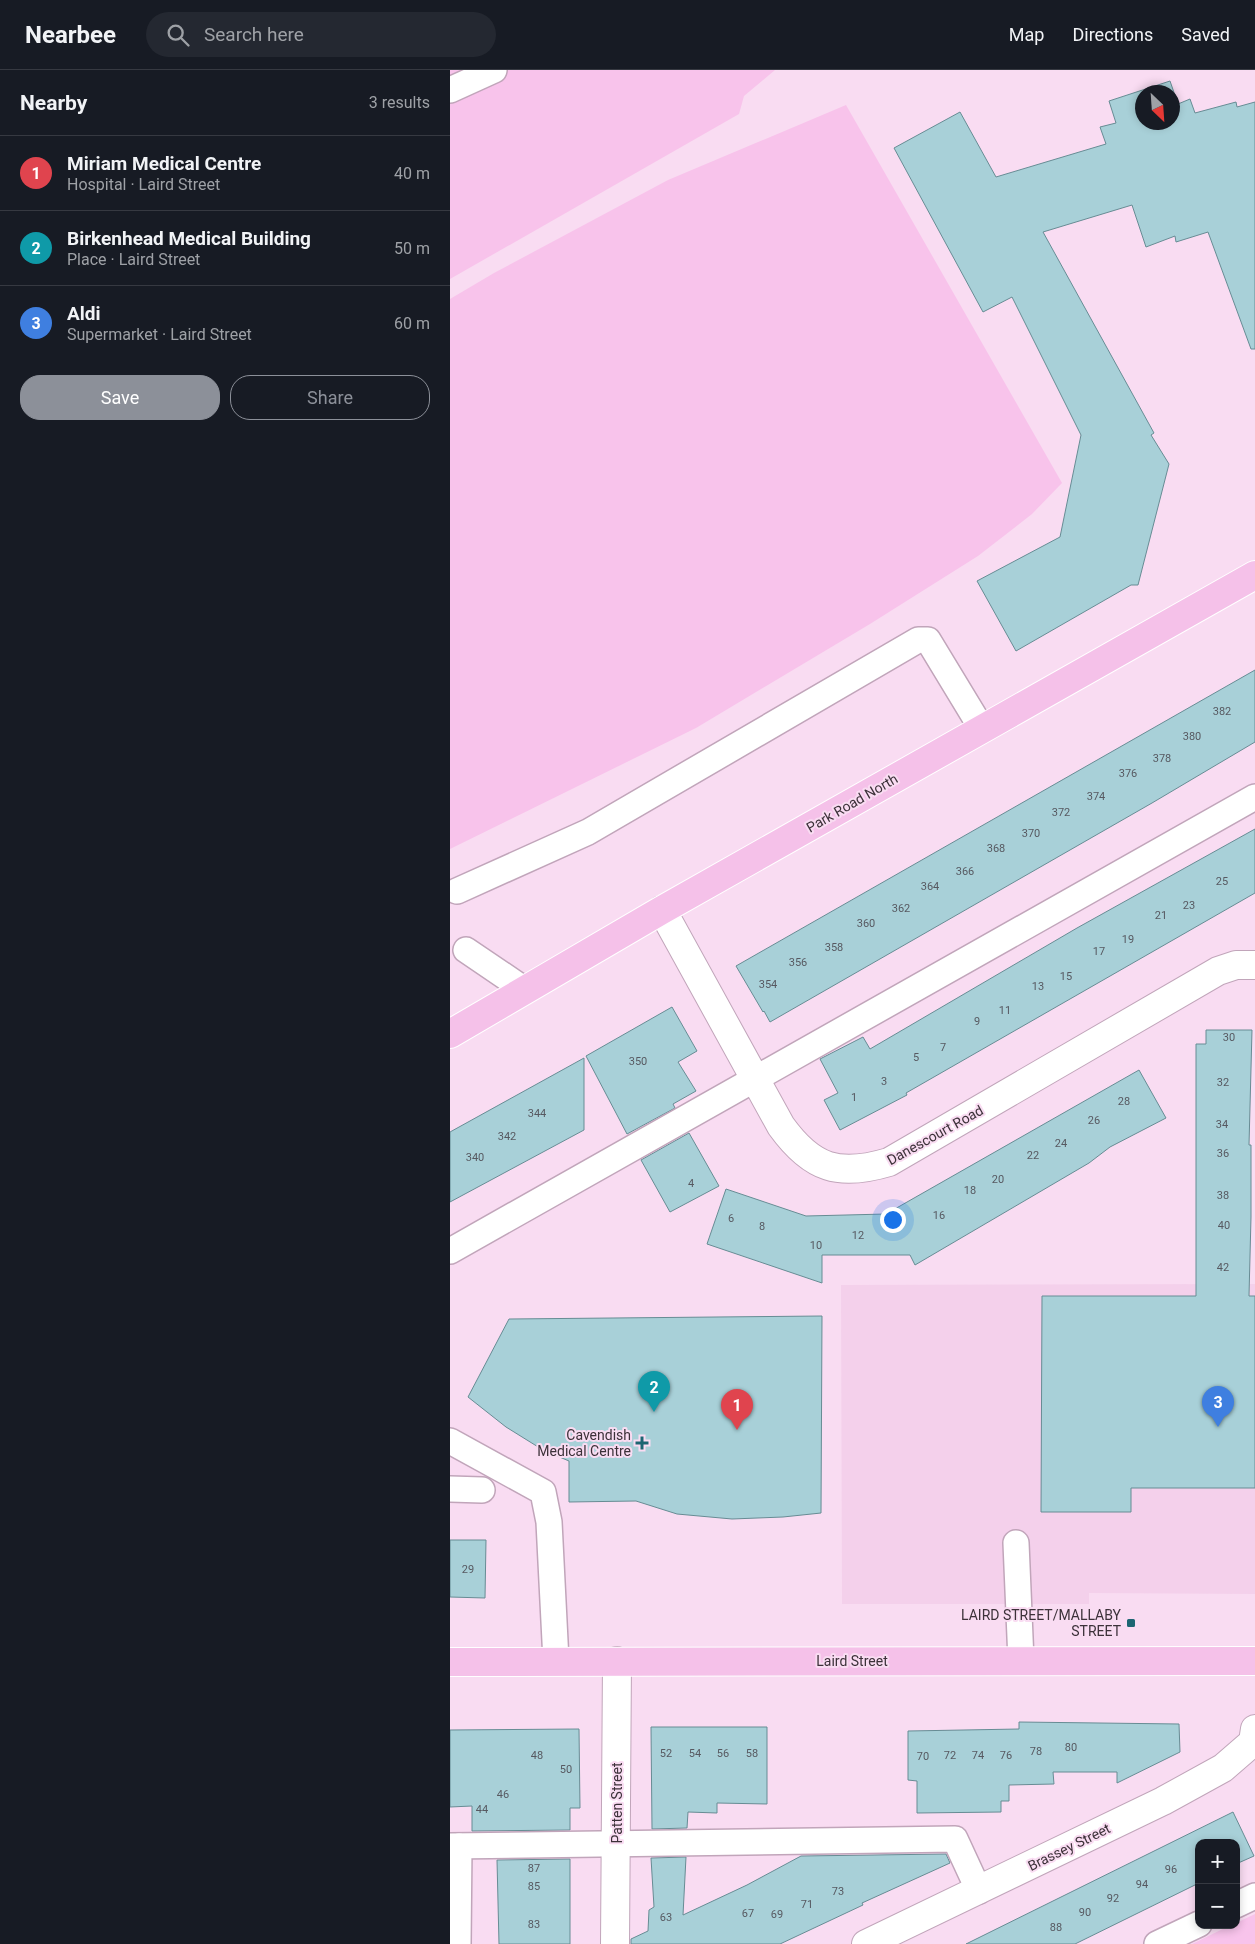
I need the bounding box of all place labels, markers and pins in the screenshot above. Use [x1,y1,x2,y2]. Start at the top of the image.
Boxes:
pin: 2 [638,1371,670,1412]
pin: 3 [1202,1386,1234,1427]
pin: 1 [721,1389,753,1430]
place label: Cavendish Medical Centre [537,1427,631,1459]
marker: Cavendish Medical Centre [635,1436,649,1450]
place label: LAIRD STREET/MALLABY STREET [961,1607,1122,1639]
marker: LAIRD STREET/MALLABY STREET [1125,1617,1137,1629]

